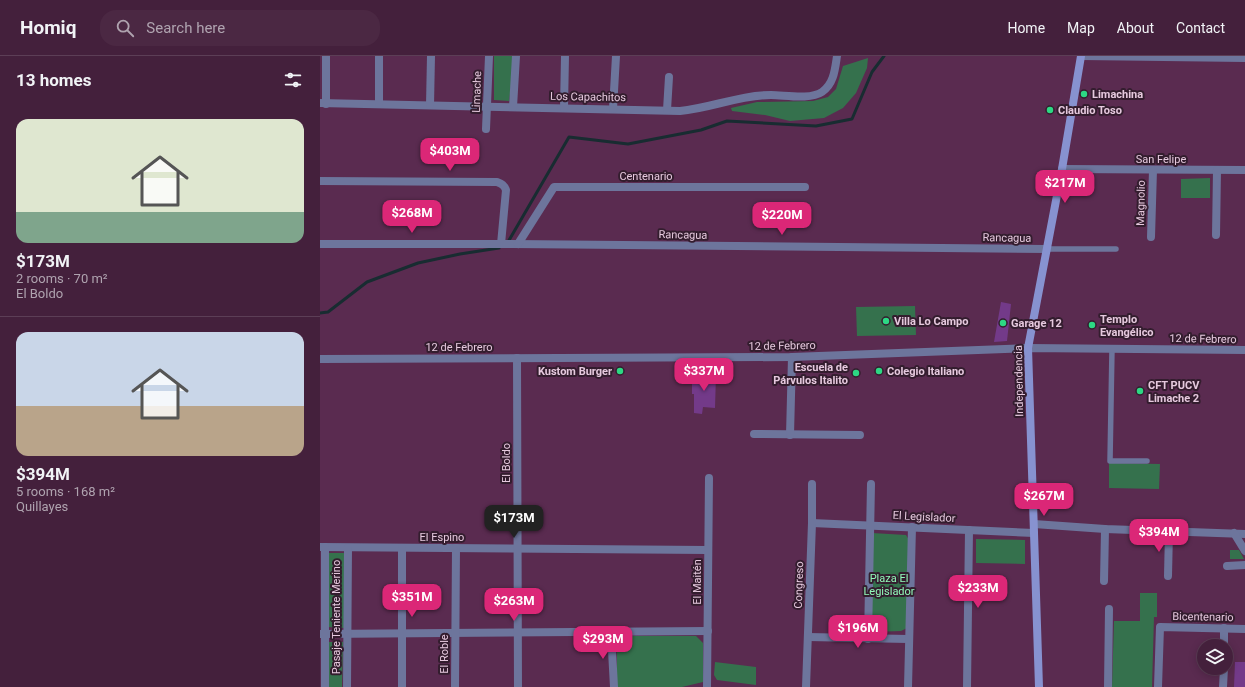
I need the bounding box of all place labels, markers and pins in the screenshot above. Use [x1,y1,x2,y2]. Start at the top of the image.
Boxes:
place label: Limachina [1092,88,1143,101]
marker: Limachina [1079,89,1089,99]
place label: Claudio Toso [1058,104,1122,117]
marker: Claudio Toso [1045,105,1055,115]
pin: $403M [422,138,478,172]
pin: $217M [1037,170,1093,204]
pin: $268M [384,200,440,234]
pin: $220M [754,202,810,236]
place label: Templo Evangélico [1100,313,1154,339]
place label: Villa Lo Campo [894,315,968,328]
marker: Villa Lo Campo [881,316,891,326]
place label: Garage 12 [1011,317,1062,330]
marker: Garage 12 [998,318,1008,328]
marker: Templo Evangélico [1087,320,1097,330]
pin: $337M [676,358,732,392]
place label: Escuela de Párvulos Italito [773,361,848,387]
place label: Kustom Burger [538,365,612,378]
place label: Colegio Italiano [887,365,964,378]
marker: Kustom Burger [615,366,625,376]
marker: Colegio Italiano [874,366,884,376]
marker: Escuela de Párvulos Italito [851,368,861,378]
place label: CFT PUCV Limache 2 [1148,379,1200,405]
marker: CFT PUCV Limache 2 [1135,386,1145,396]
pin: $267M [1016,483,1072,517]
pin: $173M [486,505,542,539]
pin: $394M [1131,519,1187,553]
pin: $233M [950,575,1006,609]
pin: $351M [384,584,440,618]
pin: $263M [486,588,542,622]
pin: $196M [830,615,886,649]
pin: $293M [575,626,631,660]

